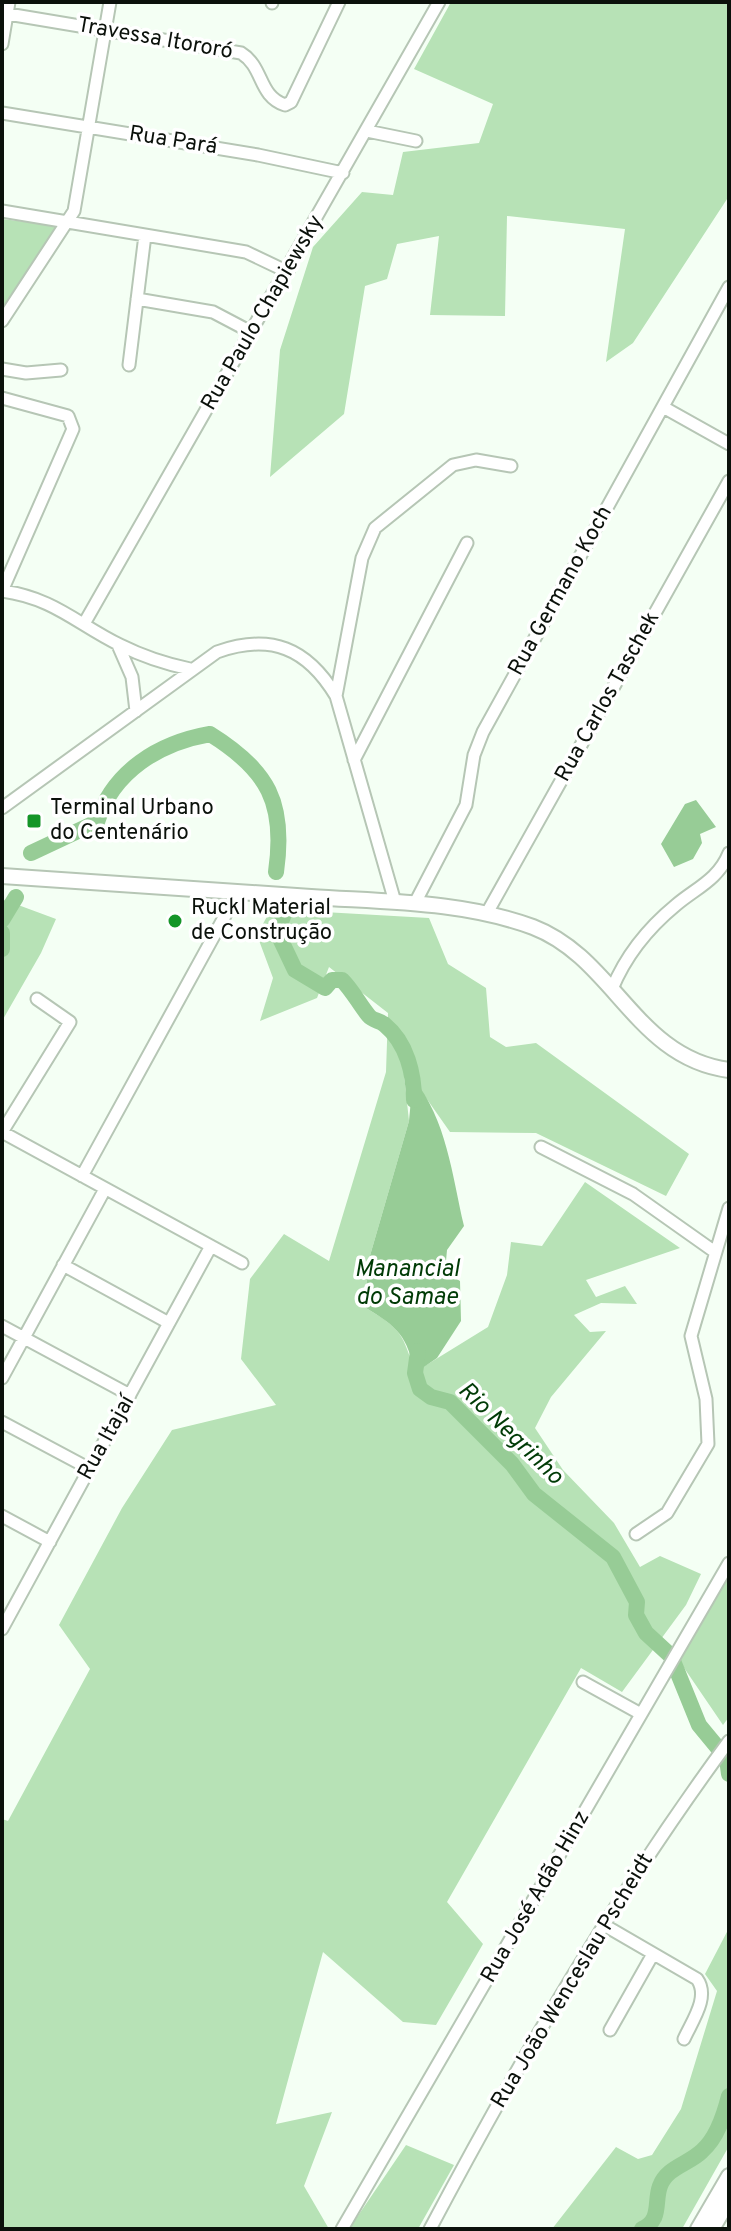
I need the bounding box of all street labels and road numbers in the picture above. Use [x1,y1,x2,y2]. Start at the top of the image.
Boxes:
street label: Travessa Itororó [75,12,235,66]
street label: Rua Pará [127,121,219,161]
street label: Rua Paulo Chapiewsky [196,210,330,416]
street label: Rua Germano Koch [503,501,619,681]
street label: Rua Carlos Taschek [550,607,666,787]
street label: Rua Itajaí [73,1389,142,1485]
street label: Rua José Adão Hinz [476,1806,596,1988]
street label: Rua João Wenceslau Pscheidt [486,1849,660,2113]

